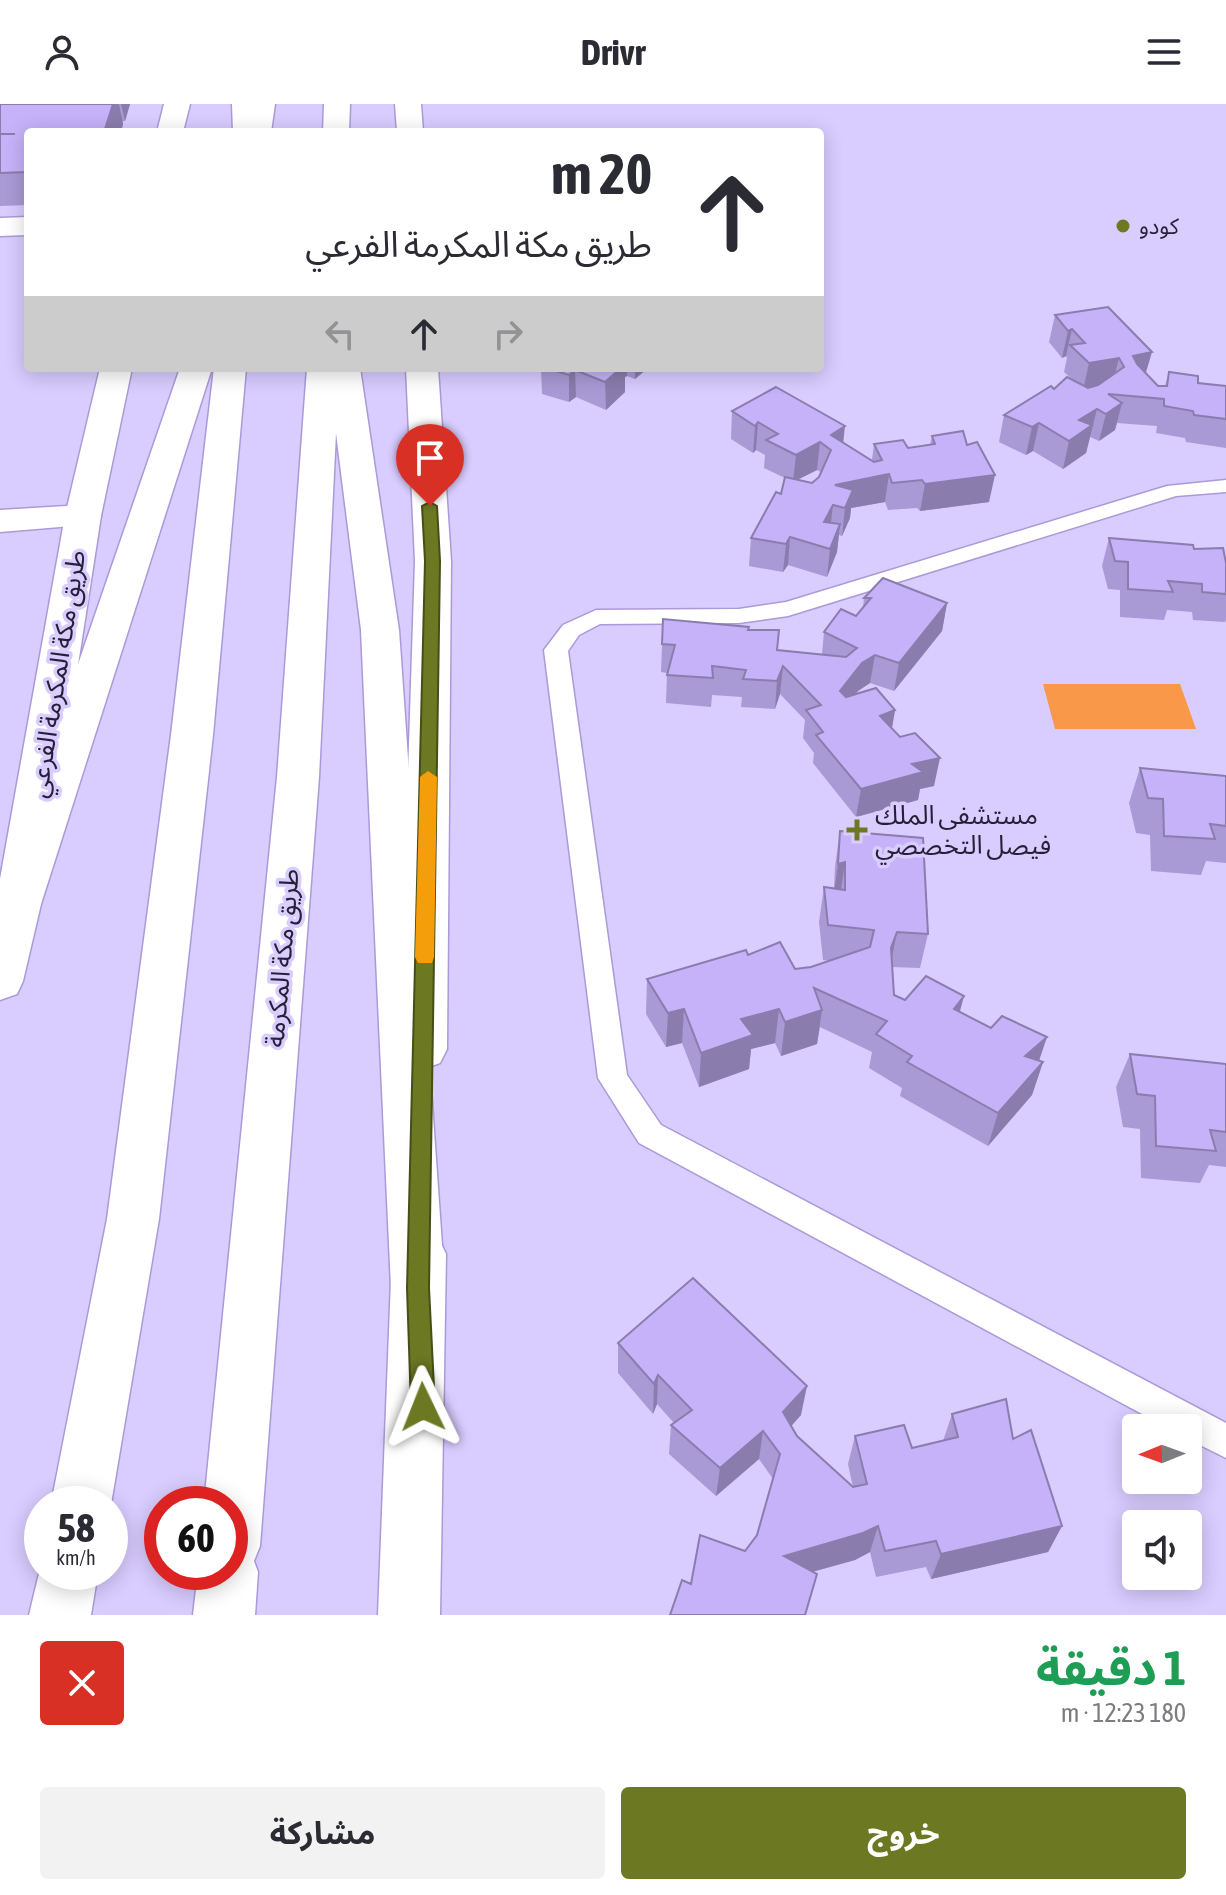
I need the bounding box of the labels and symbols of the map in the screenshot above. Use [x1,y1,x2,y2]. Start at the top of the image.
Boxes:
place label: كودو [1139,213,1180,239]
marker: كودو [1114,217,1132,235]
pin [396,424,464,506]
street label: طريق مكة المكرمة الفرعي [23,548,96,801]
place label: مستشفى الملك فيصل التخصصي [875,800,1051,865]
marker: مستشفى الملك فيصل التخصصي [846,819,868,841]
street label: طريق مكة المكرمة [259,867,306,1049]
position arrow [381,1365,465,1449]
north arrow [1122,1414,1202,1494]
speed limit sign: 60 [144,1486,248,1590]

